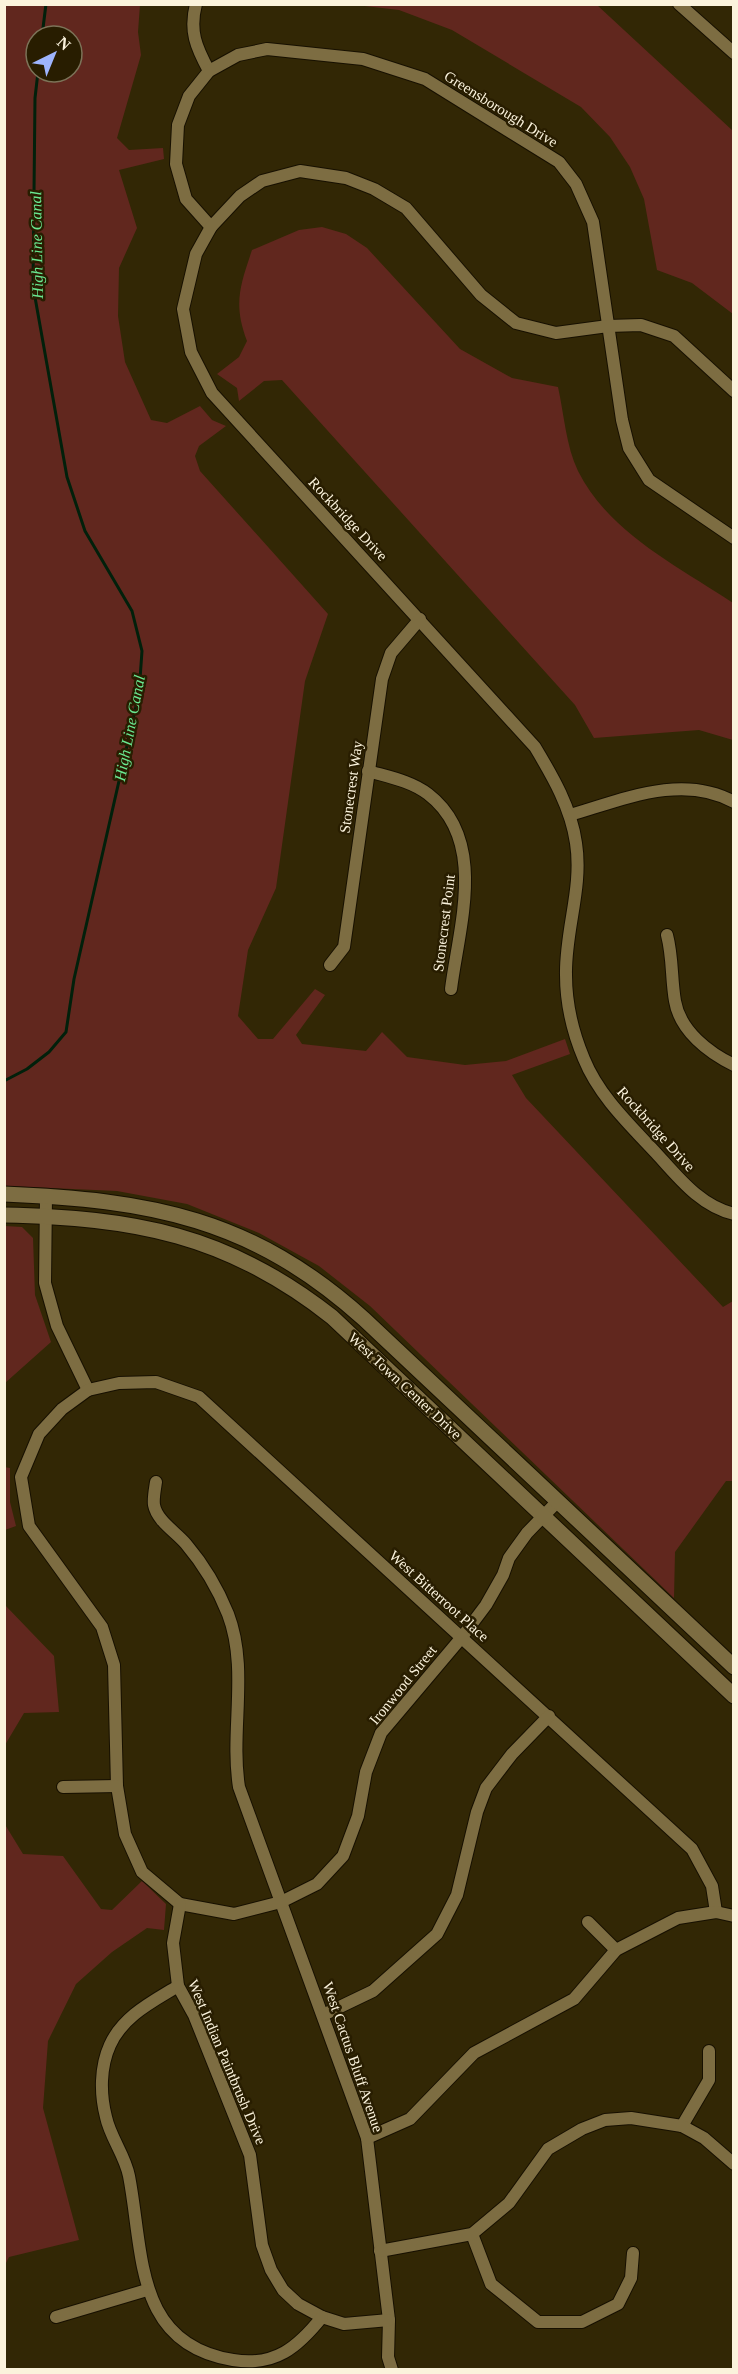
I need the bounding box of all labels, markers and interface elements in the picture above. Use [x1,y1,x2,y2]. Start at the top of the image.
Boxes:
north arrow [24,24,84,84]
text: N [54,33,74,54]
street label: Greensborough Drive [441,68,561,151]
water label: High Line Canal [27,190,47,300]
street label: Rockbridge Drive [305,474,391,564]
water label: High Line Canal [111,673,149,784]
street label: Stonecrest Way [337,739,365,834]
street label: Stonecrest Point [430,873,458,973]
street label: Rockbridge Drive [614,1084,698,1175]
street label: West Town Center Drive [345,1329,465,1443]
street label: West Bitterroot Place [386,1547,492,1645]
street label: Ironwood Street [366,1642,440,1728]
street label: West Indian Paintbrush Drive [185,1977,269,2147]
street label: West Cactus Bluff Avenue [320,1980,386,2135]

